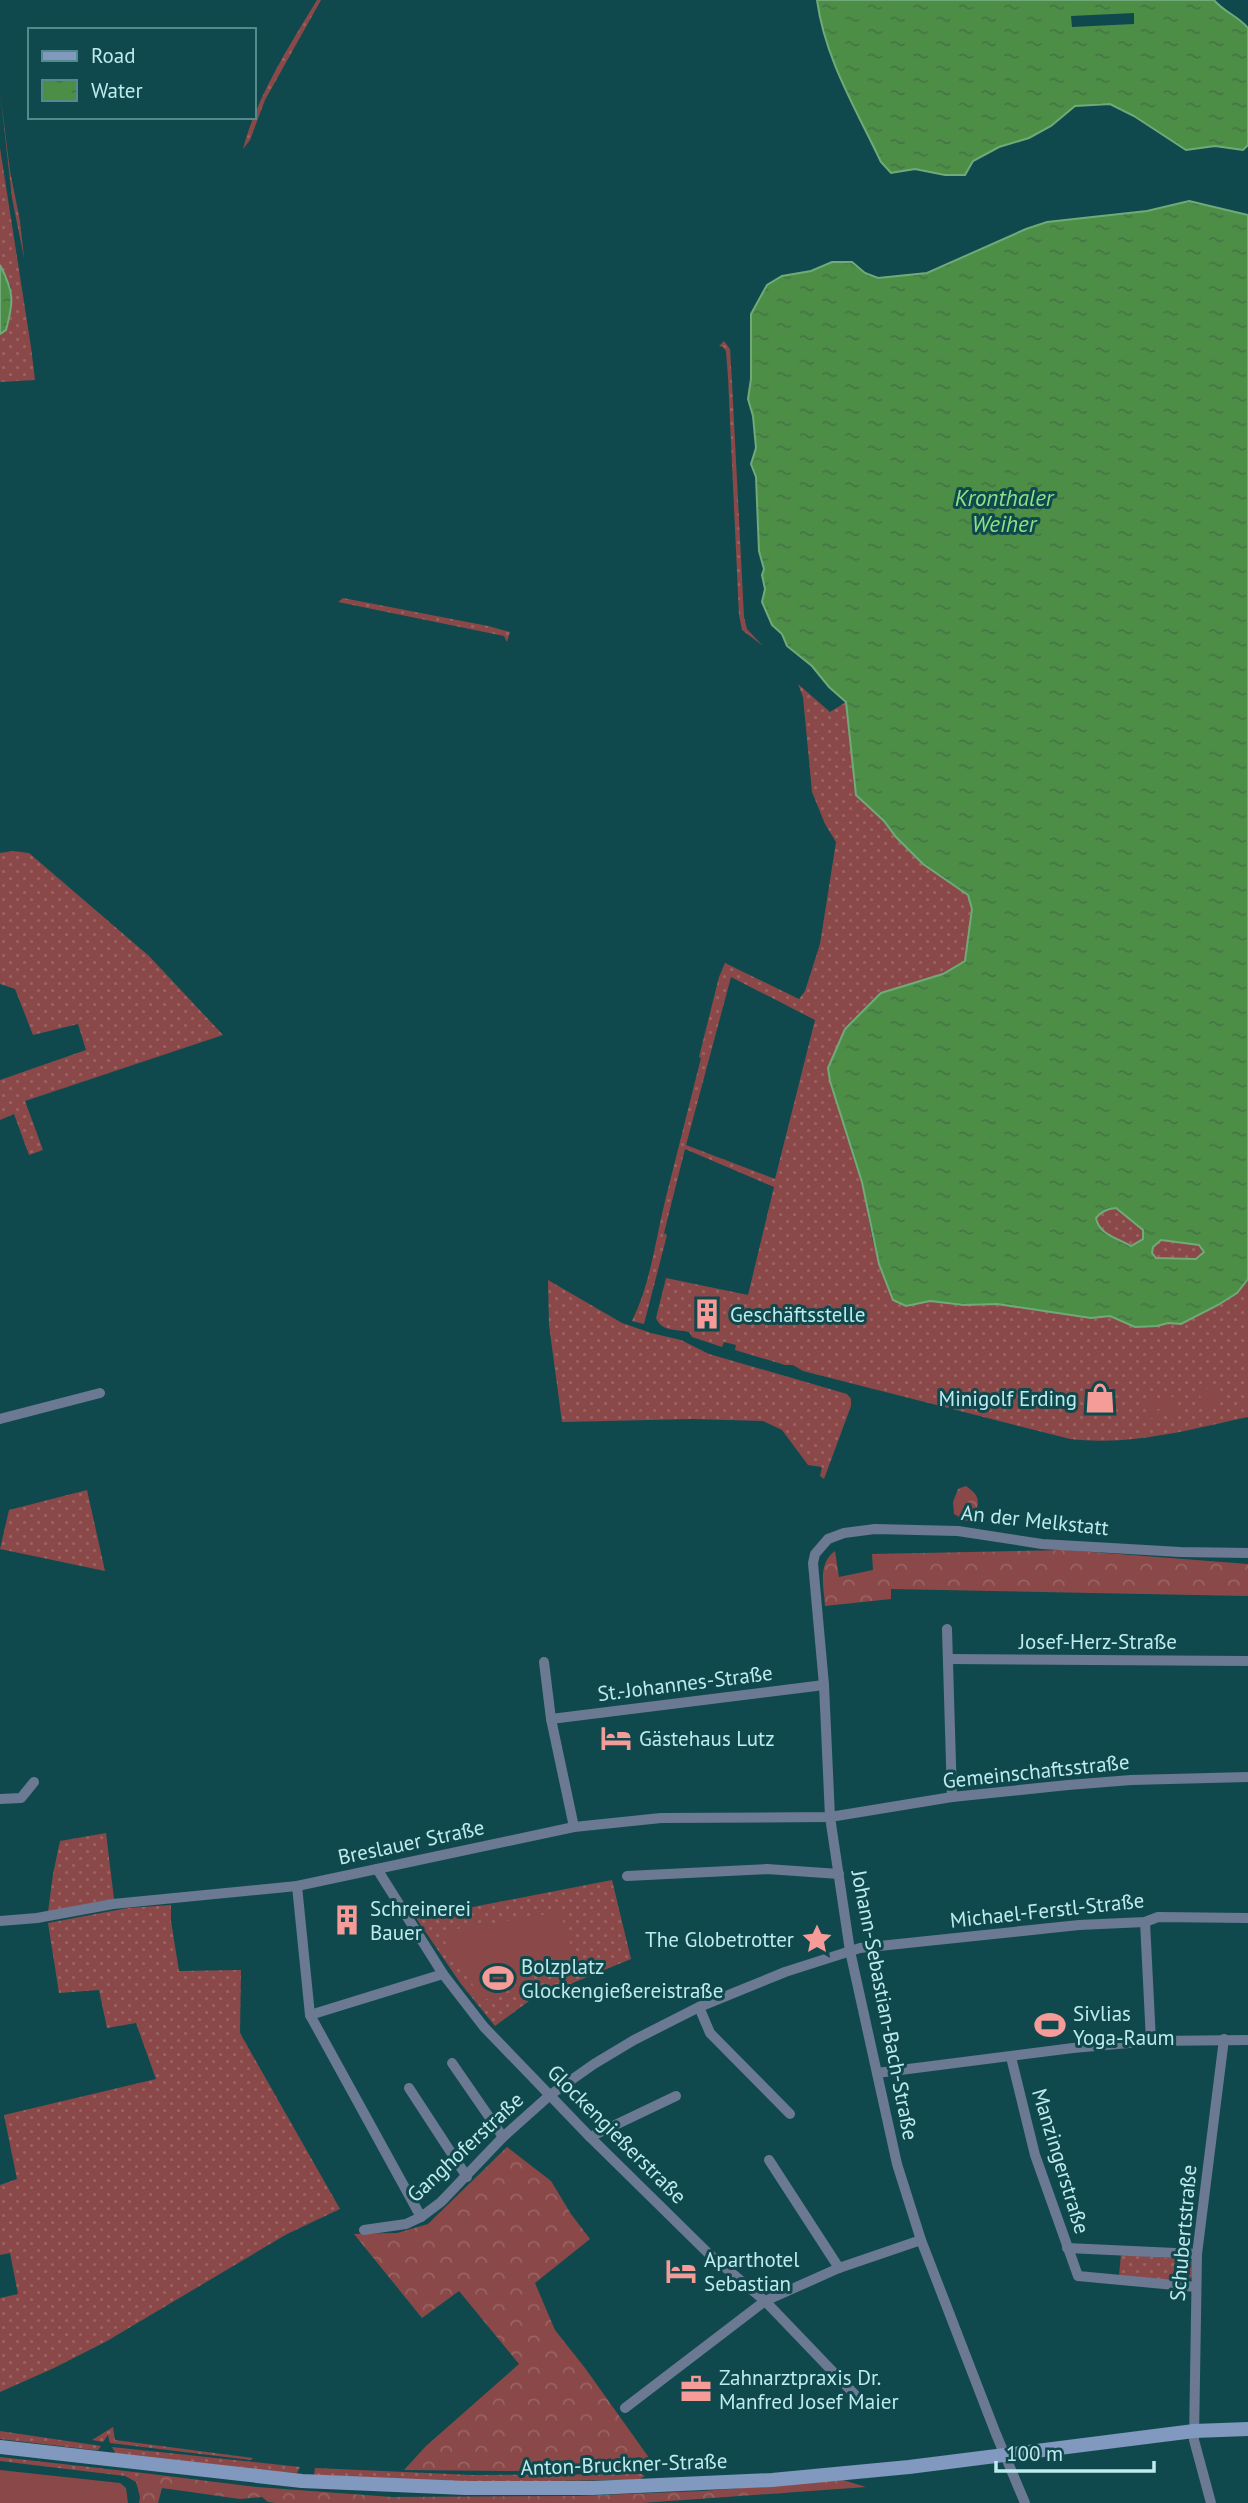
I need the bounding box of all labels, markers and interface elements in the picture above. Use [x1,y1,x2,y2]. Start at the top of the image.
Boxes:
legend [28,28,256,119]
text: Road [91,42,135,69]
text: Water [91,77,143,104]
water label: Kronthaler Weiher [955,483,1055,538]
building icon: Geschäftsstelle [690,1297,724,1331]
place label: Geschäftsstelle [730,1301,865,1328]
shop icon: Minigolf Erding [1083,1381,1117,1415]
place label: Minigolf Erding [939,1385,1077,1412]
street label: An der Melkstatt [960,1499,1110,1541]
street label: Josef-Herz-Straße [1018,1628,1177,1655]
street label: St.-Johannes-Straße [596,1659,774,1707]
hotel icon: Gästehaus Lutz [599,1721,633,1755]
place label: Gästehaus Lutz [639,1725,775,1752]
street label: Gemeinschaftsstraße [941,1748,1131,1794]
street label: Breslauer Straße [335,1813,487,1871]
street label: Johann-Sebastian-Bach-Straße [845,1867,924,2142]
street label: Michael-Ferstl-Straße [949,1886,1145,1934]
place label: Schreinerei Bauer [370,1895,471,1946]
building icon: Schreinerei Bauer [330,1903,364,1937]
place icon: The Globetrotter [800,1922,834,1956]
place label: The Globetrotter [645,1926,794,1953]
place label: Bolzplatz Glockengießereistraße [521,1953,723,2004]
sports icon: Bolzplatz Glockengießereistraße [481,1961,515,1995]
place label: Sivlias Yoga-Raum [1073,2000,1175,2051]
sports icon: Sivlias Yoga-Raum [1033,2008,1067,2042]
street label: Glockengießerstraße [542,2059,692,2209]
street label: Manzingerstraße [1026,2085,1096,2237]
street label: Ganghoferstraße [401,2086,529,2208]
street label: Schubertstraße [1164,2164,1202,2302]
place label: Aparthotel Sebastian [704,2246,799,2297]
hotel icon: Aparthotel Sebastian [664,2254,698,2288]
place label: Zahnarztpraxis Dr. Manfred Josef Maier [719,2364,899,2415]
office icon: Zahnarztpraxis Dr. Manfred Josef Maier [679,2372,713,2406]
scale bar [996,2430,1154,2474]
text: 100 m [1006,2440,1063,2467]
street label: Anton-Bruckner-Straße [520,2447,728,2481]

